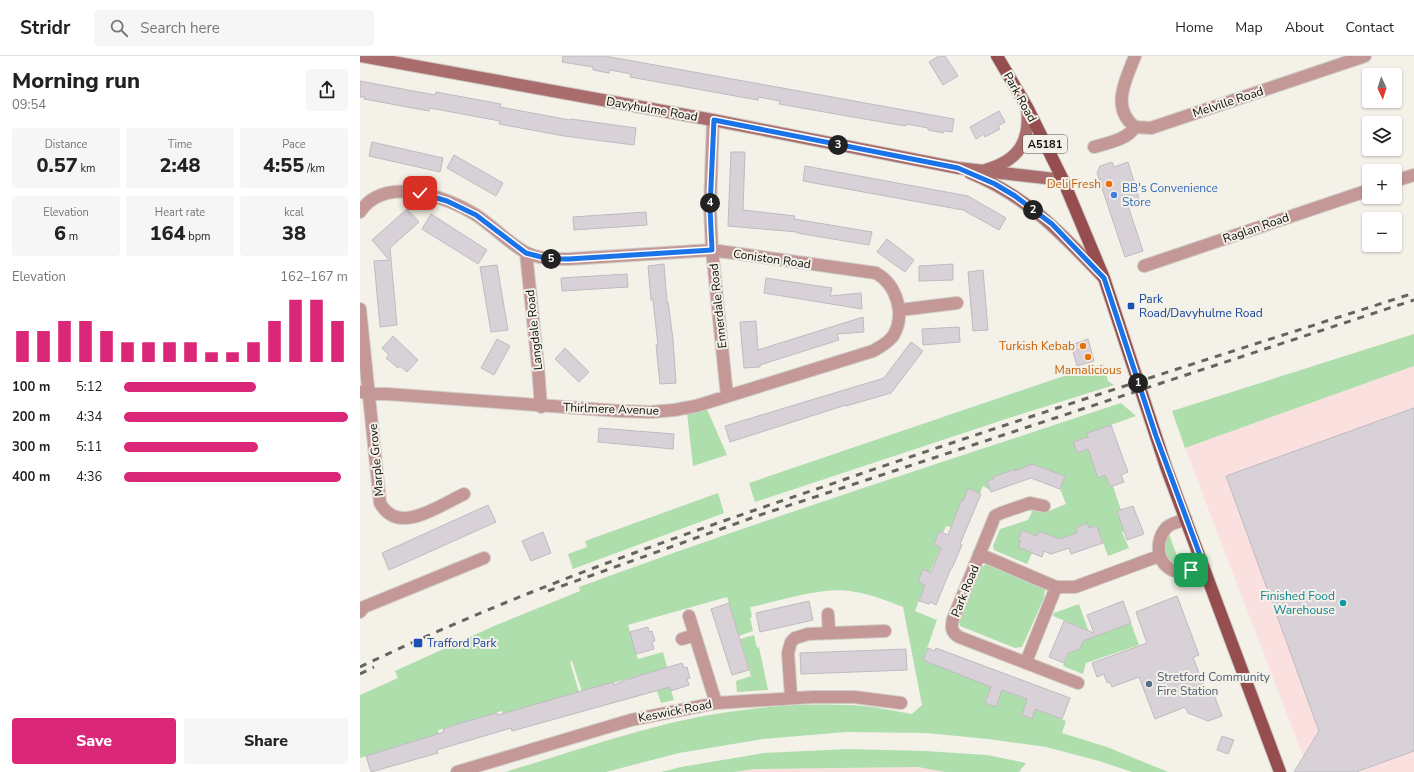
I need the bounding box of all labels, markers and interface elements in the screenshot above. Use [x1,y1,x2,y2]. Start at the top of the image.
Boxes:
search box [94,10,374,46]
text: Stridr [20,15,70,41]
icon: search [108,17,130,39]
text: Search here [140,18,220,38]
text: Home [1175,18,1213,37]
text: Map [1235,18,1263,37]
text: About [1285,18,1324,37]
text: Contact [1346,18,1394,37]
text: Morning run [12,66,140,96]
north arrow [1362,68,1402,108]
map controls [1362,68,1402,252]
button: share [306,69,348,111]
street label: Park Road [1000,69,1040,125]
street label: Melville Road [1191,83,1265,121]
street label: Davyhulme Road [605,93,699,125]
text: 09:54 [12,96,46,114]
button: layers [1362,116,1402,156]
pin: 3 [828,135,848,155]
road number: A5181 [1023,135,1067,153]
text: Distance [45,137,87,152]
text: Time [168,137,192,152]
text: Pace [282,137,306,152]
text: 3 [835,137,841,152]
text: 0.57 [37,152,78,179]
text: 2:48 [159,152,201,179]
text: 4:55 [263,152,304,179]
text: km [78,161,95,176]
text: /km [304,161,325,176]
button: + [1362,164,1402,204]
pin [403,176,437,210]
place label: Deli Fresh [1047,176,1101,192]
marker: Deli Fresh [1104,179,1114,189]
place label: BB's Convenience Store [1122,180,1218,210]
icon: check [409,182,431,204]
marker: BB's Convenience Store [1109,190,1119,200]
pin: 4 [700,193,720,213]
text: 4 [707,195,713,210]
pin: 2 [1023,200,1043,220]
text: 2 [1030,202,1036,217]
text: Elevation [43,205,89,220]
text: Heart rate [155,205,205,220]
text: kcal [284,205,304,220]
street label: Raglan Road [1221,209,1291,247]
button: − [1362,212,1402,252]
text: 6 [54,220,66,247]
text: 164 [149,220,185,247]
text: 38 [282,220,306,247]
text: m [66,229,78,244]
text: bpm [185,229,211,244]
street label: Coniston Road [732,246,812,272]
pin: 5 [541,249,561,269]
text: 5 [548,251,554,266]
street label: Ennerdale Road [706,263,730,349]
text: Elevation [12,268,66,286]
text: 162–167 m [280,268,348,286]
street label: Langdale Road [522,289,546,371]
place label: Park Road/Davyhulme Road [1139,291,1263,321]
marker: Park Road/Davyhulme Road [1126,301,1136,311]
place label: Turkish Kebab [999,338,1075,354]
marker: Turkish Kebab [1078,341,1088,351]
marker: Mamalicious [1083,352,1093,362]
place label: Mamalicious [1054,362,1122,378]
pin: 1 [1128,373,1148,393]
text: 1 [1135,375,1141,390]
text: 100 m [12,378,50,396]
text: 5:12 [76,378,102,396]
street label: Thirlmere Avenue [563,399,659,419]
text: 200 m [12,408,50,426]
text: 4:34 [76,408,102,426]
street label: Marple Grove [365,423,387,497]
text: 300 m [12,438,50,456]
text: 5:11 [76,438,102,456]
text: 400 m [12,468,50,486]
text: 4:36 [76,468,102,486]
pin [1174,553,1208,587]
icon: arrive [1180,559,1202,581]
street label: Park Road [947,563,983,619]
place label: Finished Food Warehouse [1260,588,1335,618]
marker: Finished Food Warehouse [1338,598,1348,608]
place label: Trafford Park [427,635,497,651]
marker: Trafford Park [412,637,424,649]
place label: Stretford Community Fire Station [1157,669,1271,699]
marker: Stretford Community Fire Station [1144,679,1154,689]
street label: Keswick Road [637,696,713,726]
button: Save [12,718,176,764]
button: Share [184,718,348,764]

